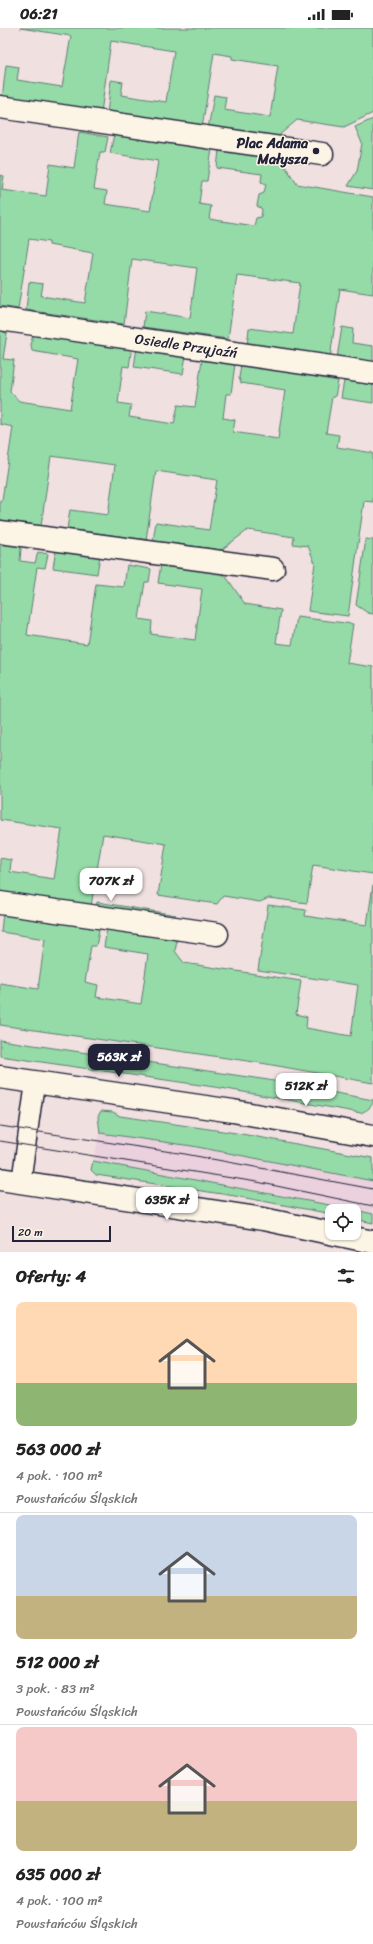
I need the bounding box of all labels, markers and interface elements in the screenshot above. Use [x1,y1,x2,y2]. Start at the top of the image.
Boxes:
text: 06:21 [20,1,58,27]
place label: Plac Adama Małysza [236,131,309,172]
marker: Plac Adama Małysza [311,146,321,156]
street label: Osiedle Przyjaźń [133,326,239,366]
pin: 707K zł [74,868,148,902]
text: 707K zł [89,869,133,892]
pin: 563K zł [82,1044,156,1078]
text: 563K zł [97,1045,141,1068]
pin: 512K zł [269,1073,343,1107]
text: 512K zł [285,1074,327,1097]
pin: 635K zł [130,1187,204,1221]
text: 635K zł [145,1188,189,1211]
map controls [325,1204,361,1240]
button: locate [325,1204,361,1240]
text: 20 m [18,1223,43,1242]
scale bar [12,1224,111,1243]
text: Oferty: 4 [16,1261,86,1291]
icon: filters [335,1265,357,1287]
icon: home [151,1328,223,1400]
text: 563 000 zł [16,1434,100,1464]
text: 4 pok. · 100 m² [16,1464,103,1487]
text: Powstańców Śląskich [16,1487,138,1510]
icon: home [151,1541,223,1613]
text: 512 000 zł [16,1647,98,1677]
text: 3 pok. · 83 m² [16,1677,95,1700]
text: Powstańców Śląskich [16,1700,138,1723]
icon: home [151,1753,223,1825]
text: 635 000 zł [16,1859,100,1889]
text: 4 pok. · 100 m² [16,1889,103,1912]
text: Powstańców Śląskich [16,1912,138,1935]

